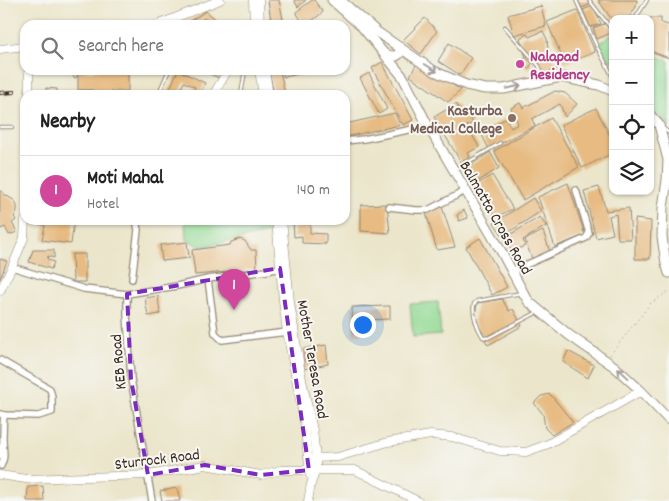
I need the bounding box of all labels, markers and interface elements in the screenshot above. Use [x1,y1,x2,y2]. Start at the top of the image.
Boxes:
map controls [609,15,654,195]
button: + [609,15,654,60]
search box [20,20,350,75]
icon: search [38,34,66,62]
text: Search here [78,34,164,61]
place label: Nalapad Residency [530,46,591,87]
marker: Nalapad Residency [514,58,526,70]
button: − [609,60,654,105]
one-way arrow [424,63,438,73]
one-way arrow [505,82,521,91]
place label: Kasturba Medical College [410,100,503,141]
button: locate [609,105,654,150]
text: Nearby [40,108,95,138]
marker: Kasturba Medical College [506,112,518,124]
button: layers [609,150,654,195]
street label: Balmatta Cross Road [453,157,537,280]
text: Moti Mahal [87,166,164,193]
text: 1 [54,179,58,202]
text: 140 m [296,179,330,202]
text: Hotel [87,193,119,216]
pin: 1 [218,269,250,310]
street label: Mother Teresa Road [290,298,333,421]
your location [350,312,376,338]
street label: KEB Road [106,333,133,391]
one-way arrow [616,367,629,379]
street label: Sturrock Road [114,444,201,477]

